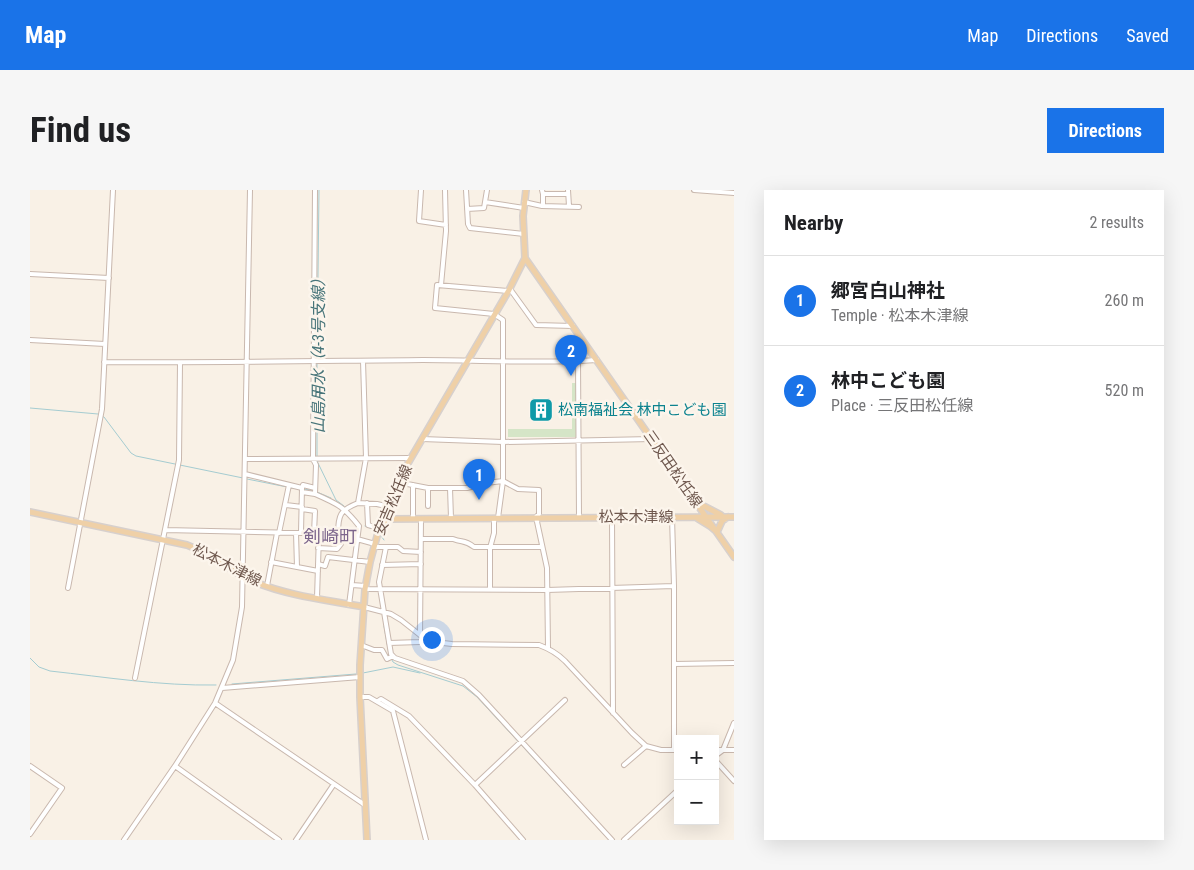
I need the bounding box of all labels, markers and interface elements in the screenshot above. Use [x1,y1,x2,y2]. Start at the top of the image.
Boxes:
text: Map [25,21,66,49]
text: Map [967,25,998,46]
text: Directions [1026,25,1098,46]
text: Saved [1126,25,1169,46]
button: Directions [1047,108,1164,153]
text: Find us [30,110,131,151]
text: Nearby [784,211,843,235]
text: 2 results [1089,213,1144,232]
water label: 山島用水（4-3号支線） [309,270,328,434]
text: 郷宮白山神社 [831,279,945,302]
text: 1 [796,291,804,310]
text: 260 m [1105,291,1144,310]
text: Temple · 松本木津線 [831,306,968,325]
pin: 2 [555,335,587,376]
text: 林中こども園 [831,369,945,392]
text: 2 [796,381,804,400]
text: 520 m [1105,381,1144,400]
text: Place · 三反田松任線 [831,396,973,415]
building icon: 松南福祉会 林中こども園 [528,397,554,423]
place label: 松南福祉会 林中こども園 [558,401,726,419]
street label: 三反田松任線 [640,427,706,511]
pin: 1 [463,459,495,500]
street label: 安吉松任線 [370,462,416,538]
street label: 松本木津線 [598,508,674,526]
district label: 剣崎町 [303,526,357,547]
street label: 松本木津線 [189,540,265,590]
your location [419,627,445,653]
map controls [674,735,719,825]
button: + [674,735,719,780]
button: − [674,780,719,825]

